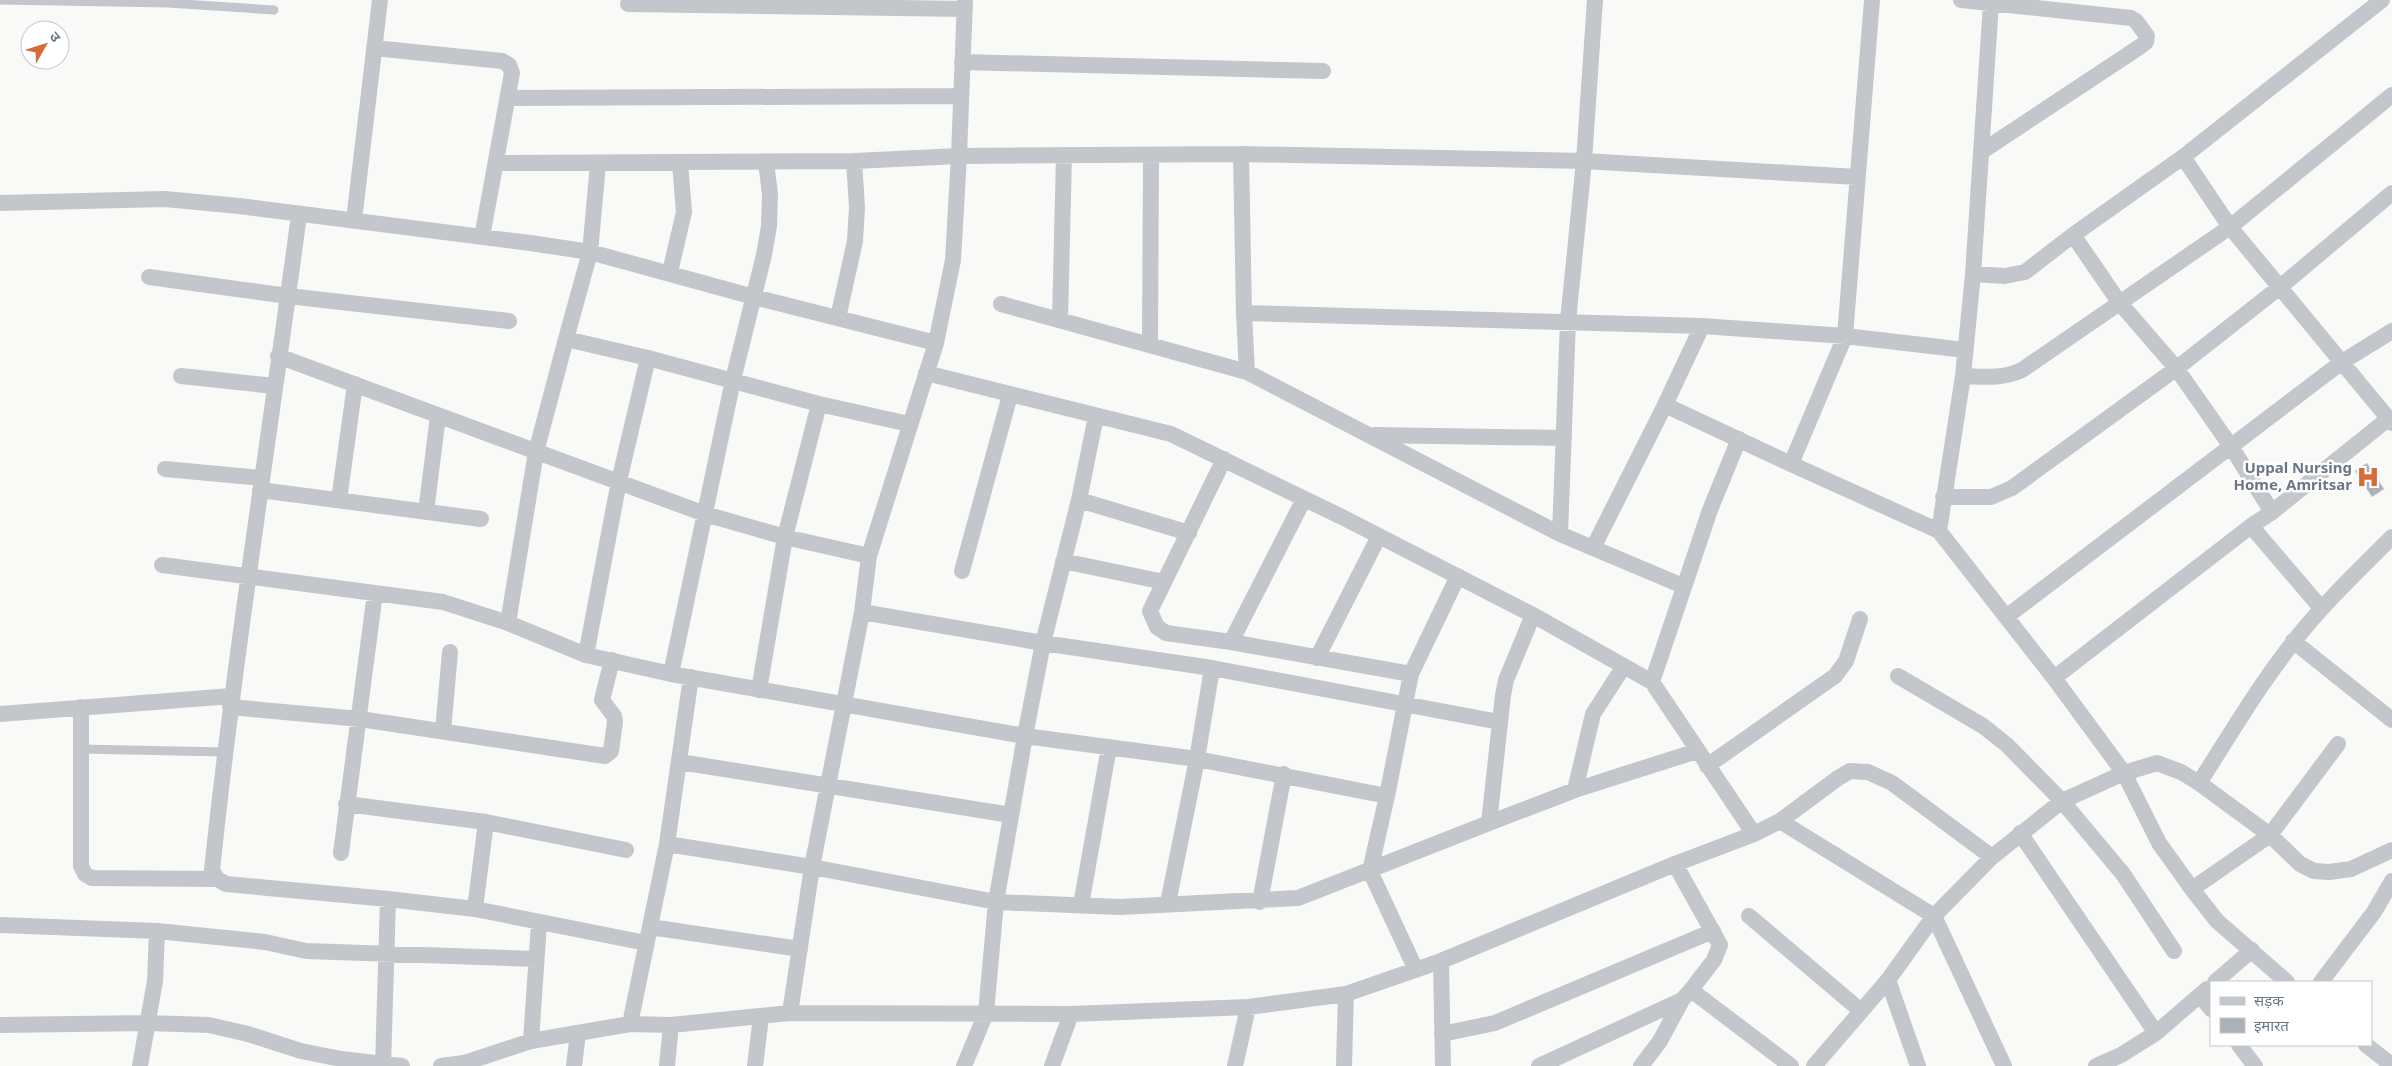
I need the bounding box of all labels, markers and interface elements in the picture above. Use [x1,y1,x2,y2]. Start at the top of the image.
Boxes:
north arrow [20,20,70,70]
text: उ [46,27,66,46]
place label: Uppal Nursing Home, Amritsar [2233,457,2352,494]
hospital icon: Uppal Nursing Home, Amritsar [2355,464,2381,490]
legend [2210,981,2372,1046]
text: सड़क [2254,990,2284,1010]
text: इमारत [2254,1015,2289,1035]

